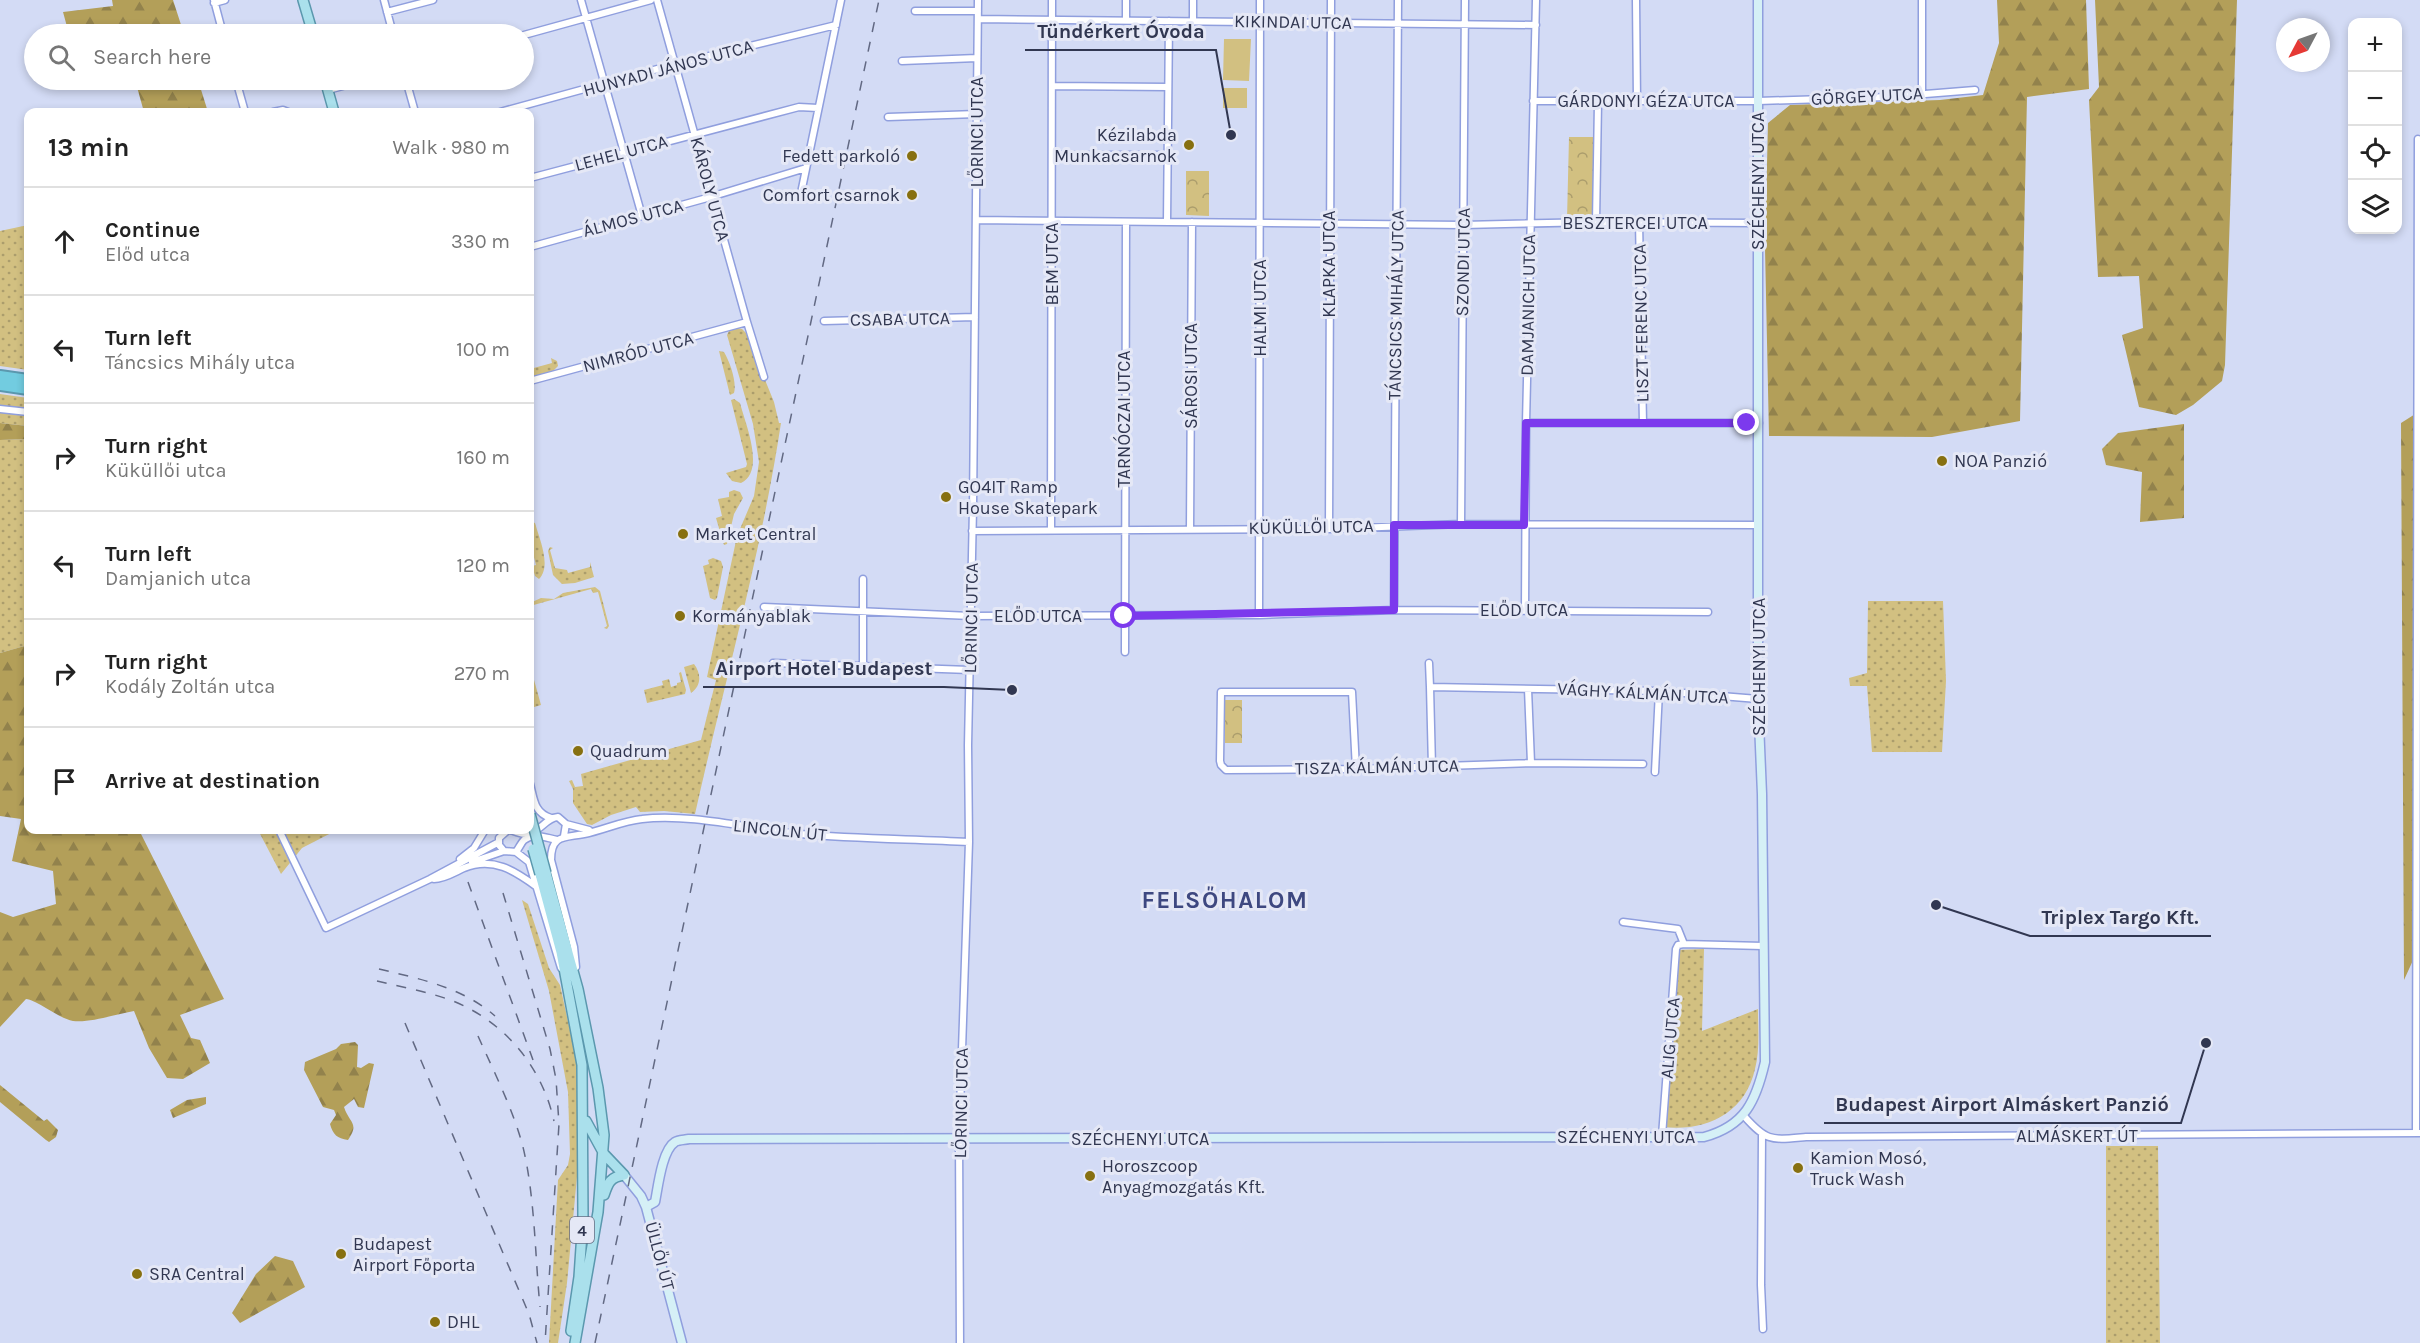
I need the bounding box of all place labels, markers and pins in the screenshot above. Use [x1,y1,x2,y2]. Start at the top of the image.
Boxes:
callout: Tündérkert Óvoda [1025,12,1216,50]
place label: Kézilabda Munkacsarnok [1054,124,1177,167]
marker: Kézilabda Munkacsarnok [1182,138,1196,152]
place label: Fedett parkoló [782,145,900,167]
marker: Fedett parkoló [905,149,919,163]
place label: Comfort csarnok [763,184,900,206]
marker: Comfort csarnok [905,188,919,202]
place label: NOA Panzió [1954,450,2047,472]
marker: NOA Panzió [1935,454,1949,468]
place label: GO4IT Ramp House Skatepark [958,476,1098,519]
marker: GO4IT Ramp House Skatepark [939,490,953,504]
place label: Market Central [695,523,816,545]
marker: Market Central [676,527,690,541]
place label: Kormányablak [692,605,811,627]
marker: Kormányablak [673,609,687,623]
callout: Airport Hotel Budapest [703,649,944,687]
place label: Quadrum [590,740,667,762]
marker: Quadrum [571,744,585,758]
callout: Triplex Targo Kft. [2030,898,2211,936]
callout: Budapest Airport Almáskert Panzió [1824,1085,2181,1123]
place label: Kamion Mosó, Truck Wash [1810,1147,1926,1190]
place label: Horoszcoop Anyagmozgatás Kft. [1102,1155,1264,1198]
marker: Kamion Mosó, Truck Wash [1791,1161,1805,1175]
marker: Horoszcoop Anyagmozgatás Kft. [1083,1169,1097,1183]
place label: Budapest Airport Főporta [353,1233,475,1276]
marker: Budapest Airport Főporta [334,1247,348,1261]
place label: SRA Central [149,1263,245,1285]
marker: SRA Central [130,1267,144,1281]
place label: DHL [447,1311,480,1333]
marker: DHL [428,1315,442,1329]

